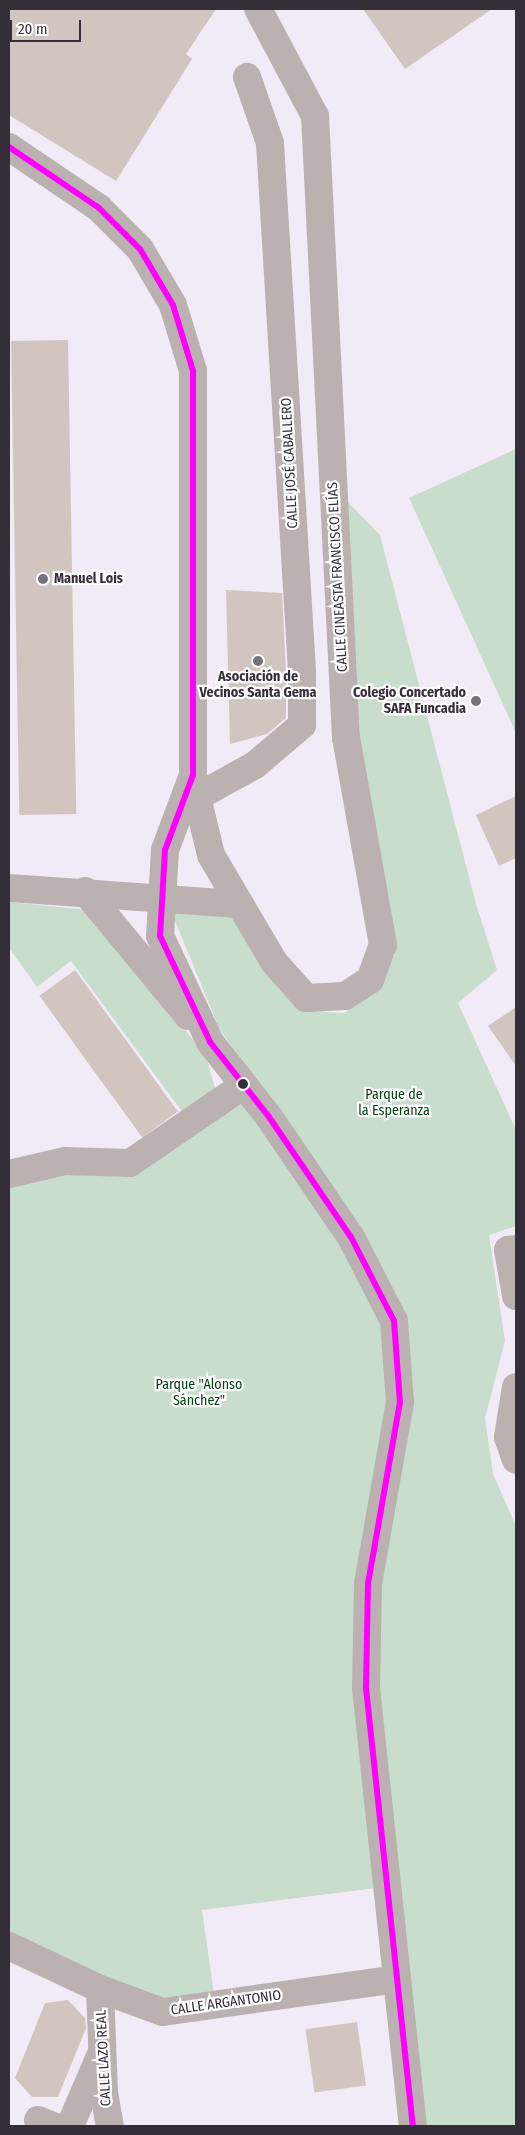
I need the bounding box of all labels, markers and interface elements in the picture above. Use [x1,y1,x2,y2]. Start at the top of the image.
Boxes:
scale bar [12,10,84,42]
text: 20 m [18,20,48,38]
street label: CALLE JOSÉ CABALLERO [278,397,302,529]
street label: CALLE CINEASTA FRANCISCO ELÍAS [325,482,351,672]
place label: Manuel Lois [54,571,123,587]
marker: Manuel Lois [36,572,50,586]
marker: Asociación de Vecinos Santa Gema [252,655,264,667]
place label: Asociación de Vecinos Santa Gema [200,669,316,702]
place label: Colegio Concertado SAFA Funcadia [353,685,466,718]
marker: Colegio Concertado SAFA Funcadia [470,695,482,707]
unlabelled marker [238,1079,248,1089]
park label: Parque de la Esperanza [358,1087,430,1120]
park label: Parque "Alonso Sánchez" [156,1377,242,1410]
street label: CALLE ARGANTONIO [170,1987,282,2019]
street label: CALLE LAZO REAL [93,2009,115,2107]

